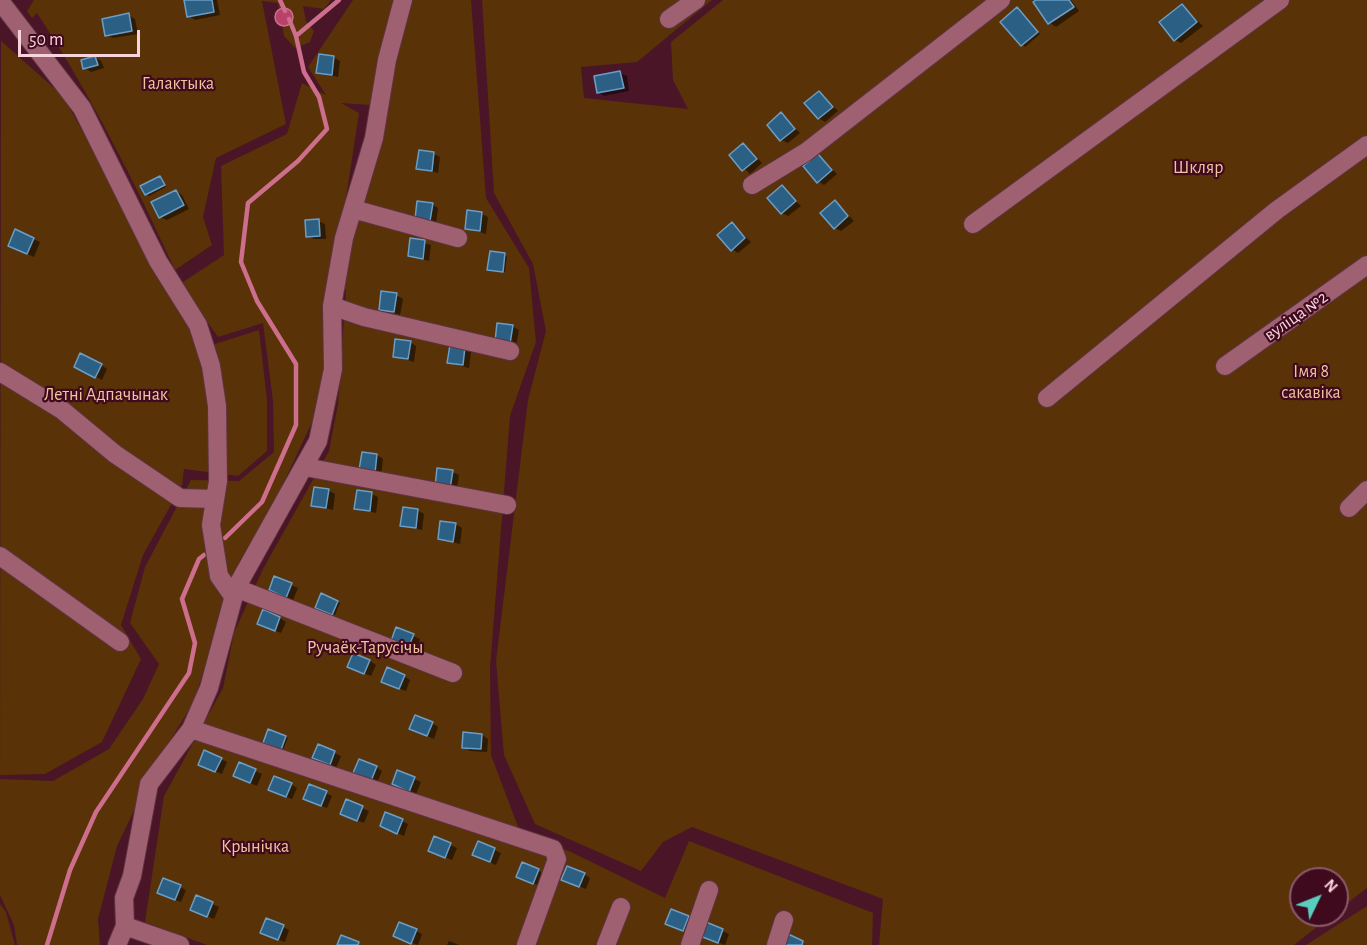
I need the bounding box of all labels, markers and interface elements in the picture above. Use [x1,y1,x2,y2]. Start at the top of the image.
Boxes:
scale bar [21,18,142,56]
text: 50 m [29,31,63,49]
park label: Галактыка [142,73,214,95]
park label: Шкляр [1173,157,1223,179]
street label: вуліца №2 [1260,286,1332,346]
park label: Імя 8 сакавіка [1281,361,1341,404]
park label: Летні Адпачынак [44,384,168,406]
park label: Ручаёк-Тарусічы [307,637,423,659]
park label: Крынічка [221,836,289,858]
north arrow [1289,867,1349,927]
text: N [1321,877,1340,896]

